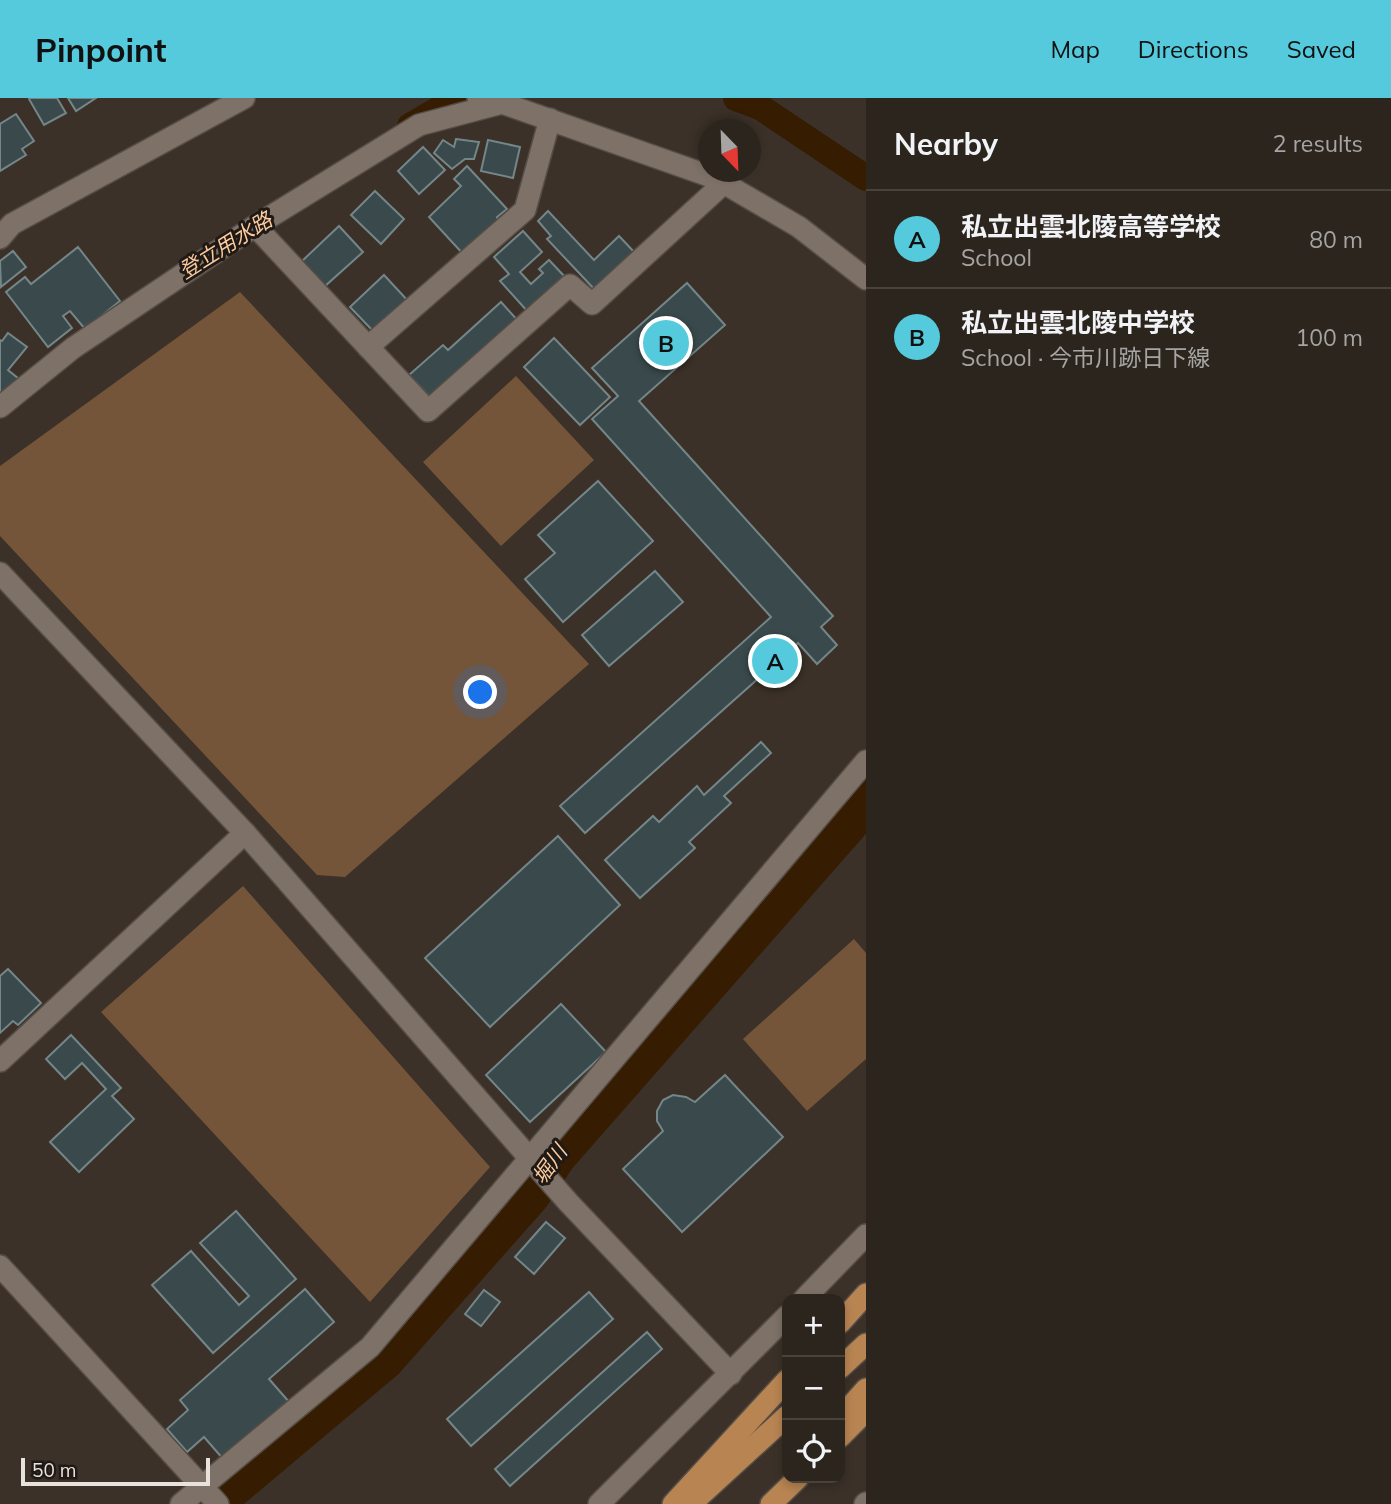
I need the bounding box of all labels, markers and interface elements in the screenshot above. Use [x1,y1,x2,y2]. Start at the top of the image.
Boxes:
text: Pinpoint [35,29,167,70]
text: Map [1050,34,1100,64]
text: Directions [1138,34,1249,64]
text: Saved [1287,34,1356,64]
north arrow [698,119,761,182]
text: Nearby [894,125,998,163]
text: 2 results [1273,129,1363,158]
water label: 登立用水路 [174,205,278,284]
text: 私立出雲北陵高等学校 [961,210,1221,243]
text: A [908,225,926,254]
text: 80 m [1309,225,1363,254]
text: School [961,243,1032,272]
text: 私立出雲北陵中学校 [961,306,1195,339]
pin: B [643,317,689,369]
text: B [909,323,925,352]
text: 100 m [1295,323,1363,352]
text: School · 今市川跡日下線 [961,343,1210,372]
pin: A [752,635,798,687]
your location [463,675,497,709]
water label: 堀川 [526,1138,573,1189]
map controls [782,1294,845,1483]
button: + [782,1294,845,1357]
button: − [782,1357,845,1420]
button: locate [782,1420,845,1483]
scale bar [21,1455,210,1487]
text: 50 m [32,1458,76,1482]

